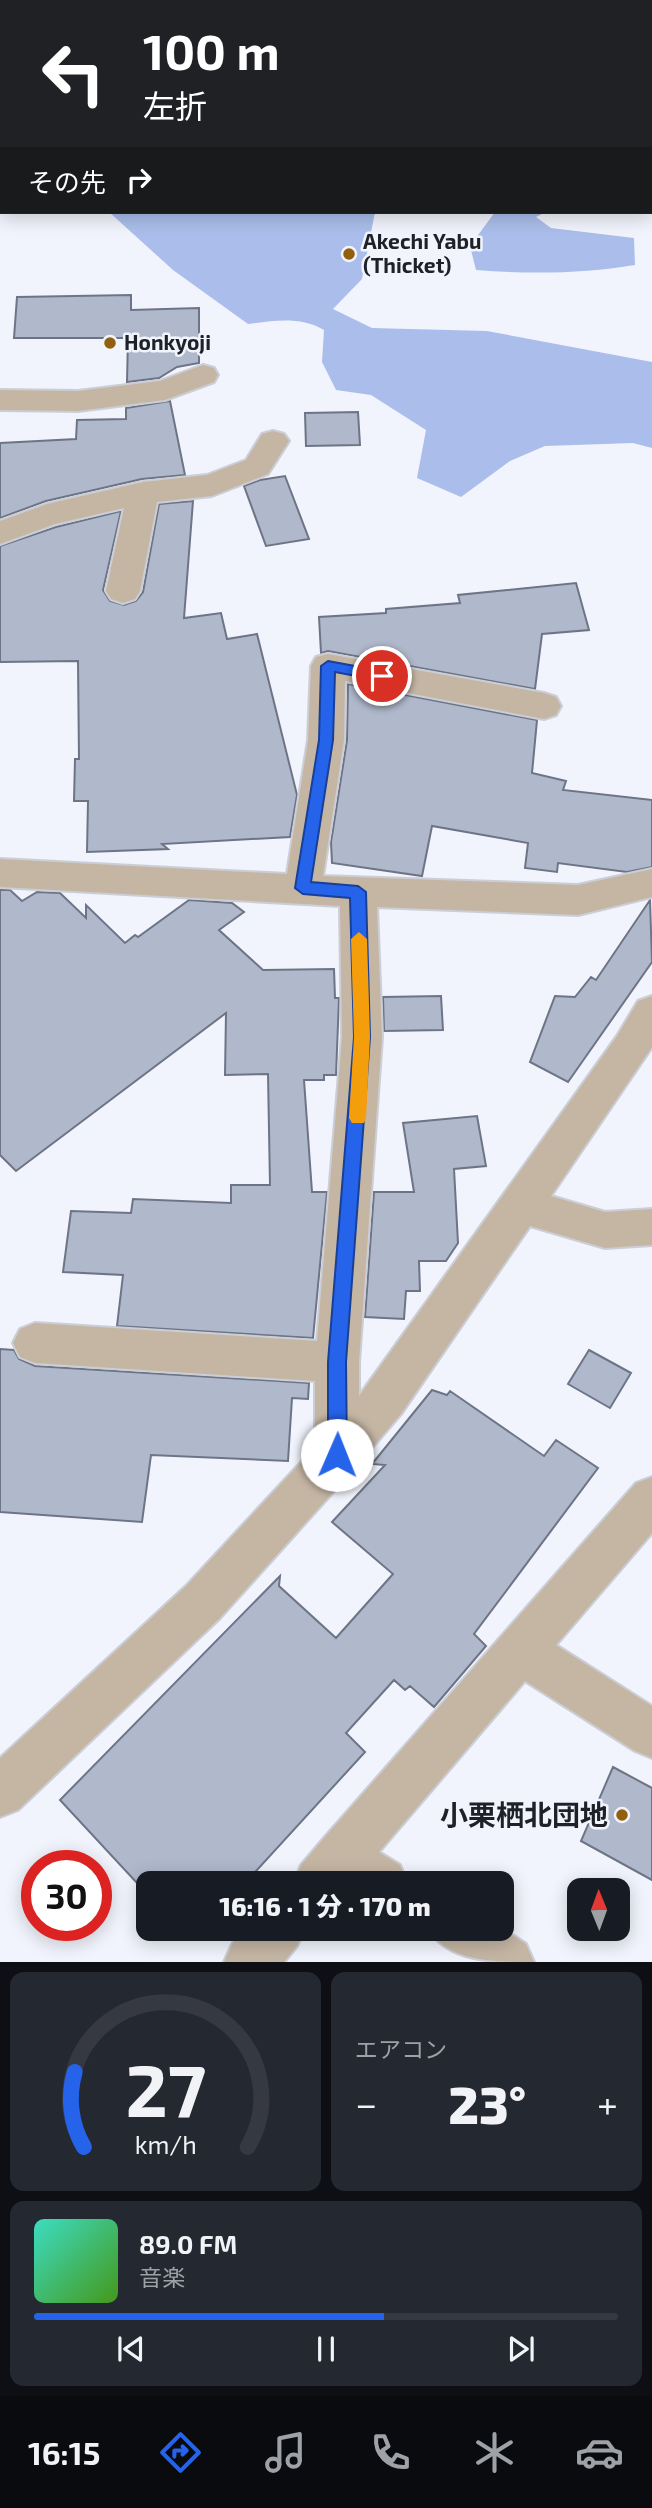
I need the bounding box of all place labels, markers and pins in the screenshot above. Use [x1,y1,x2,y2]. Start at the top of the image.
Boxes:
place label: Akechi Yabu (Thicket) [363,228,481,277]
marker: Akechi Yabu (Thicket) [341,246,357,262]
place label: Honkyoji [124,329,211,355]
marker: Honkyoji [102,335,118,351]
pin [352,646,412,706]
place label: 小栗栖北団地 [440,1797,608,1831]
marker: 小栗栖北団地 [614,1807,630,1823]

